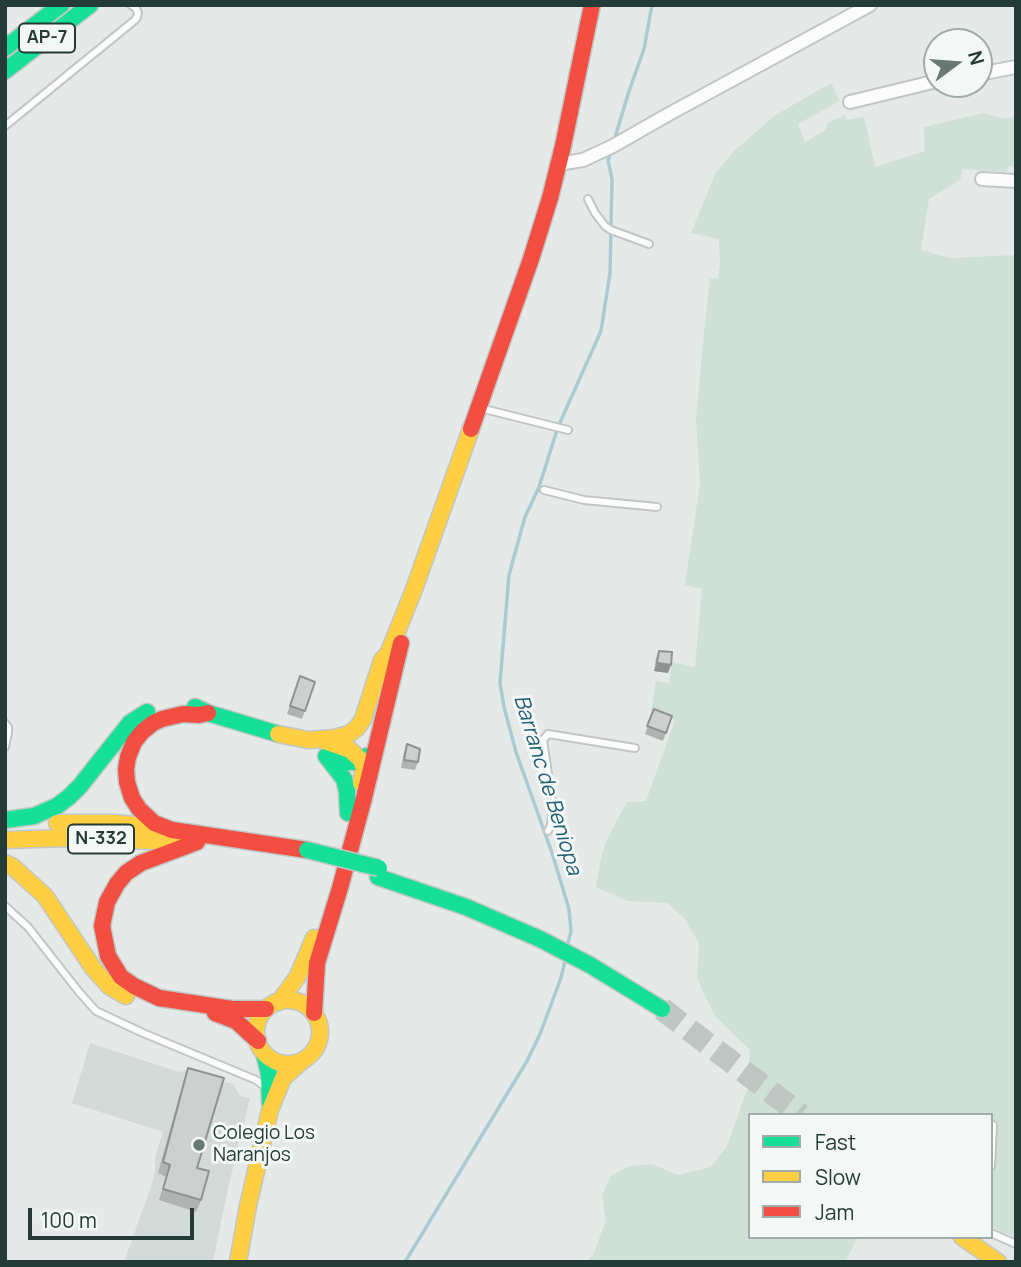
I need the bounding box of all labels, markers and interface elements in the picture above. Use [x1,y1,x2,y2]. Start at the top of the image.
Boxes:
road number: AP-7 [19,24,75,52]
north arrow [923,28,993,98]
text: N [962,48,991,68]
water label: Barranc de Beniopa [508,692,586,878]
road number: N-332 [68,824,134,854]
legend [748,1113,993,1239]
place label: Colegio Los Naranjos [213,1123,315,1167]
text: Fast [815,1128,856,1156]
marker: Colegio Los Naranjos [191,1137,207,1153]
text: Slow [815,1163,861,1191]
scale bar [32,1194,198,1238]
text: Jam [815,1198,854,1226]
text: 100 m [41,1206,97,1234]

